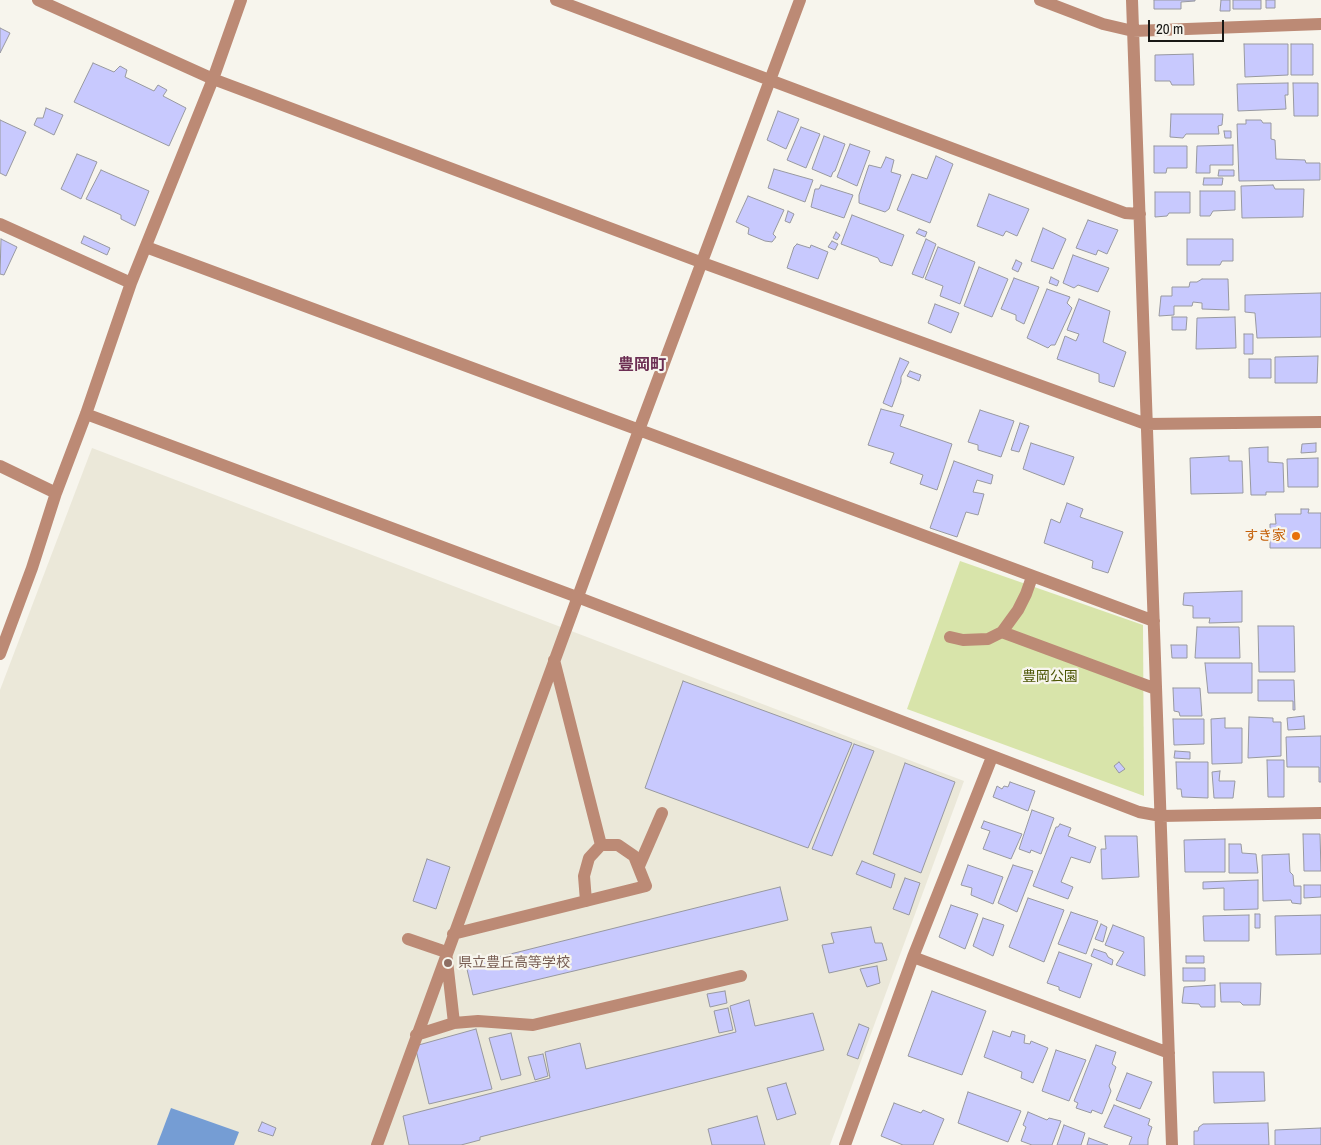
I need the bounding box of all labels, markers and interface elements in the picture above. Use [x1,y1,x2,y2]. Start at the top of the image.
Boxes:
scale bar [1151,10,1227,42]
text: 20 m [1156,18,1183,39]
district label: 豊岡町 [618,356,666,376]
place label: すき家 [1244,528,1286,544]
marker: すき家 [1290,530,1302,542]
park label: 豊岡公園 [1022,669,1078,685]
place label: 県立豊丘高等学校 [458,955,570,971]
marker: 県立豊丘高等学校 [442,957,454,969]

